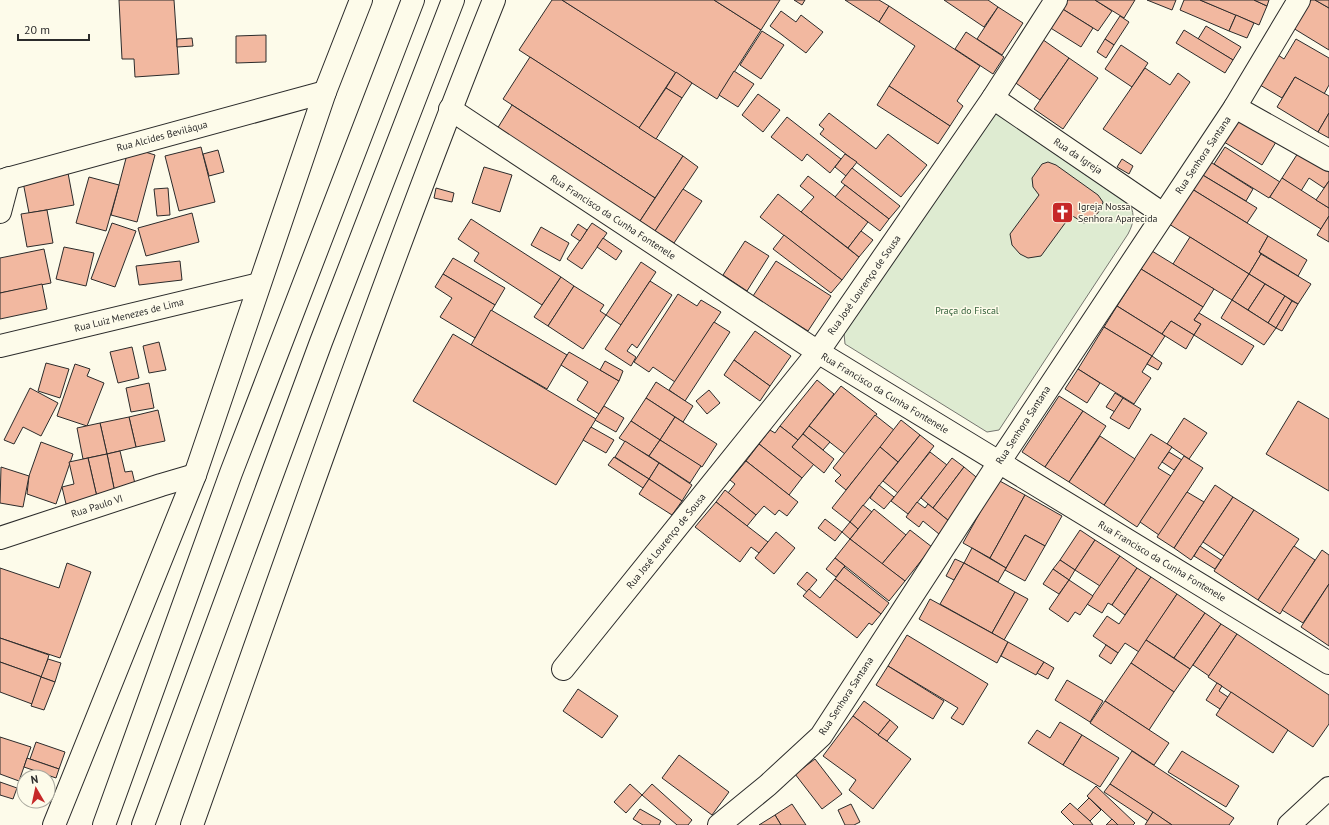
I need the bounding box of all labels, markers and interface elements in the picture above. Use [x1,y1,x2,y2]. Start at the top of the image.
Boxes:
scale bar [18,16,89,42]
text: 20 m [24,22,50,37]
street label: Rua Senhora Santana [1172,114,1234,196]
street label: Rua Alcides Beviláqua [115,118,209,154]
street label: Rua da Igreja [1051,135,1105,177]
street label: Rua Francisco da Cunha Fontenele [548,172,678,262]
church icon: Igreja Nossa Senhora Aparecida [1050,199,1076,225]
place label: Igreja Nossa Senhora Aparecida [1078,200,1158,225]
street label: Rua José Lourenço de Sousa [825,232,903,337]
street label: Rua Luiz Menezes de Lima [73,295,185,335]
park label: Praça do Fiscal [935,304,999,317]
street label: Rua Francisco da Cunha Fontenele [819,350,951,436]
street label: Rua Senhora Santana [993,383,1053,467]
street label: Rua José Lourenço de Sousa [623,491,709,591]
street label: Rua Paulo VI [69,492,125,520]
street label: Rua Francisco da Cunha Fontenele [1096,518,1228,604]
street label: Rua Senhora Santana [816,654,876,738]
north arrow [16,769,56,809]
text: N [30,772,39,787]

